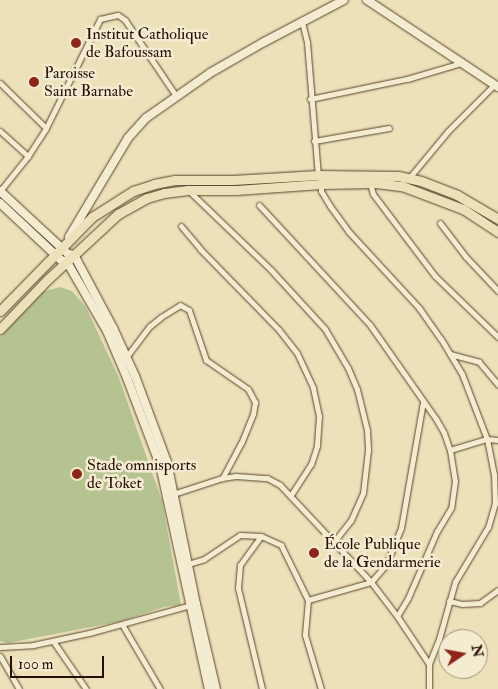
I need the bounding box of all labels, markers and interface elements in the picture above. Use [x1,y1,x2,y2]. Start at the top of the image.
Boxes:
place label: Institut Catholique de Bafoussam [86,24,209,62]
marker: Institut Catholique de Bafoussam [70,37,82,49]
place label: Paroisse Saint Barnabe [44,63,133,101]
marker: Paroisse Saint Barnabe [28,76,40,88]
place label: Stade omnisports de Toket [87,455,196,493]
marker: Stade omnisports de Toket [71,468,83,480]
place label: École Publique de la Gendarmerie [324,534,441,572]
marker: École Publique de la Gendarmerie [308,547,320,559]
north arrow [438,629,488,679]
text: N [468,643,487,659]
scale bar [12,646,106,678]
text: 100 m [18,655,53,674]

